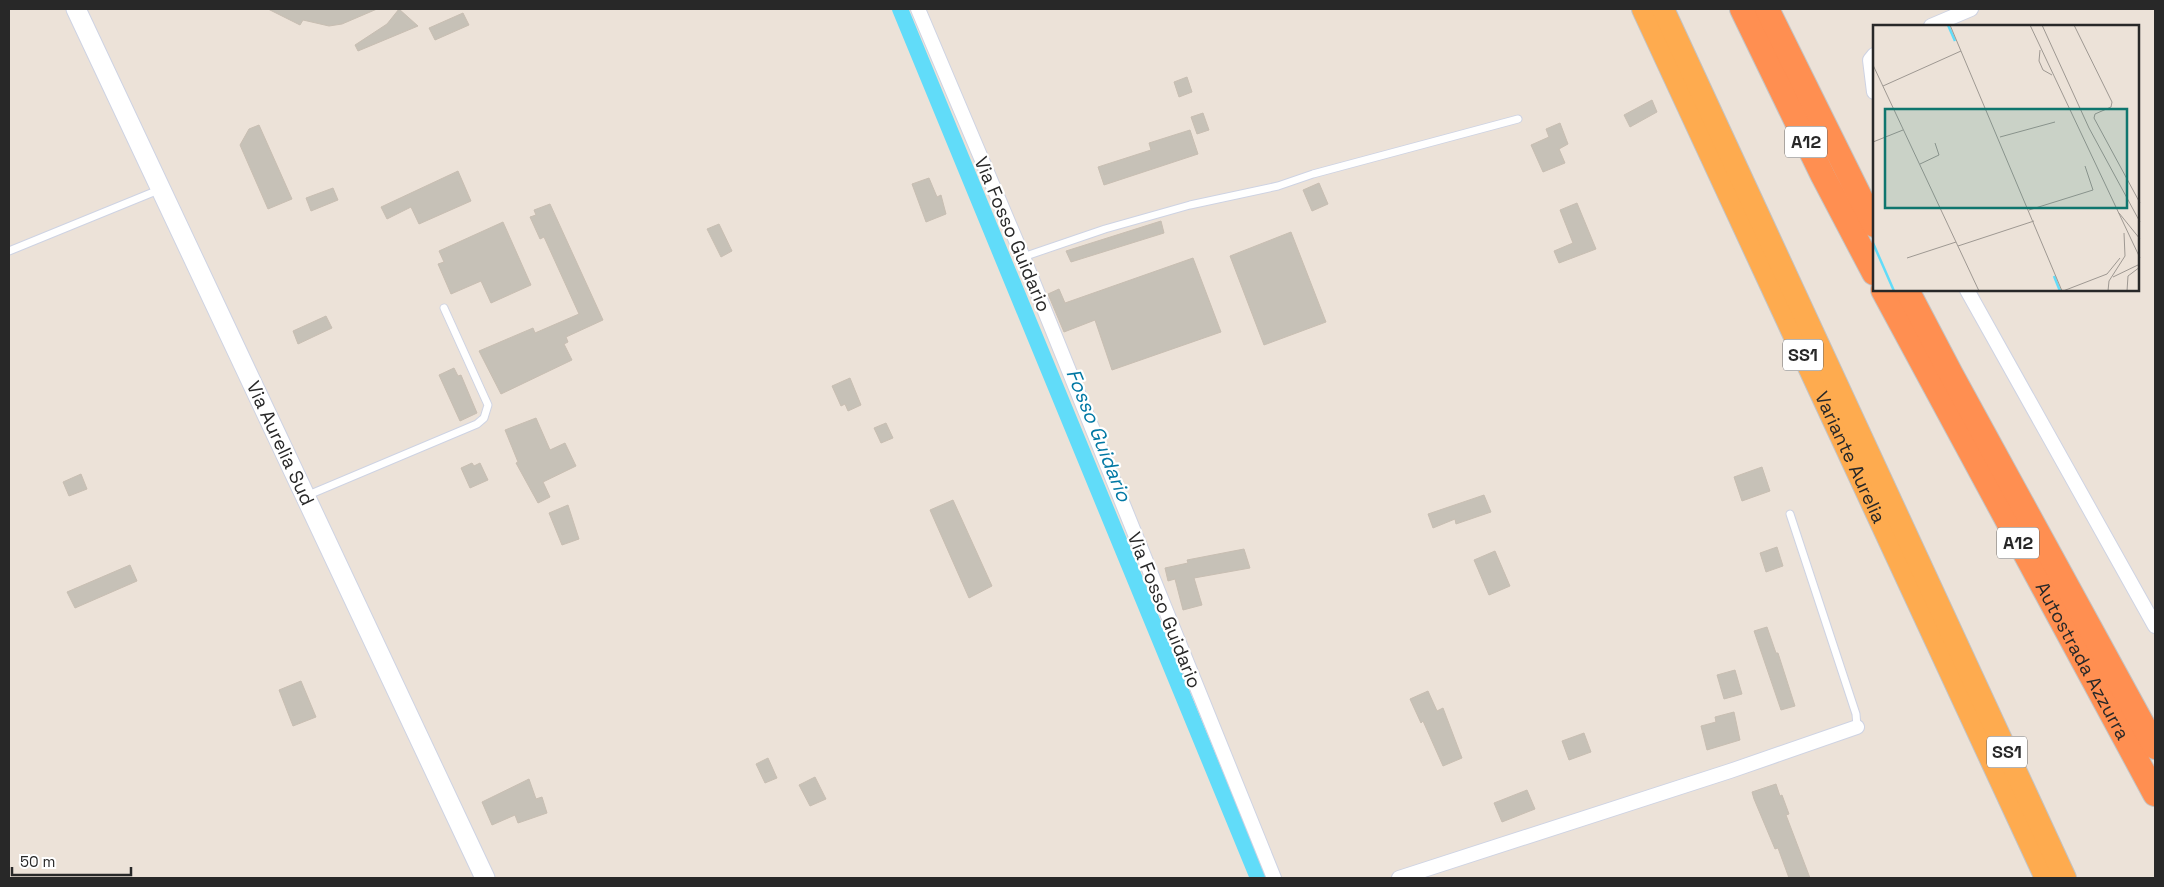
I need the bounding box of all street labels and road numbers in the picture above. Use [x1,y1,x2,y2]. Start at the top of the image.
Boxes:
road number: A12 [1785,126,1827,158]
street label: Via Fosso Guidario [969,153,1057,316]
road number: SS1 [1783,340,1823,370]
street label: Via Aurelia Sud [241,377,320,509]
street label: Variante Aurelia [1809,387,1892,527]
street label: Via Fosso Guidario [1122,528,1207,692]
road number: A12 [1997,528,2039,558]
street label: Autostrada Azzurra [2030,577,2135,744]
road number: SS1 [1987,736,2027,768]

